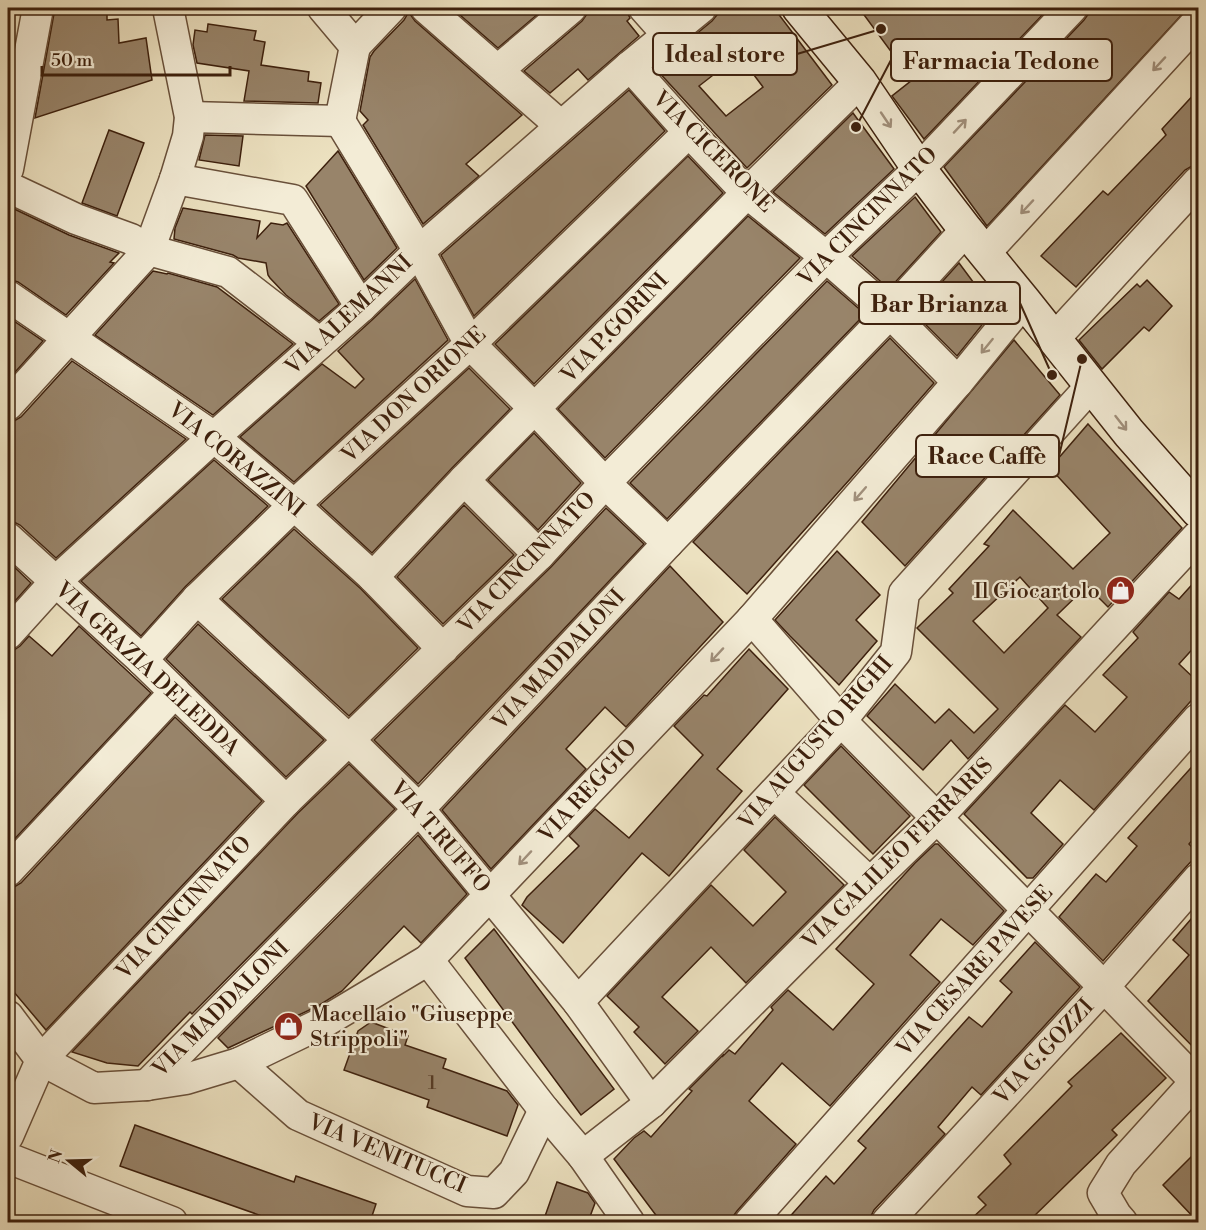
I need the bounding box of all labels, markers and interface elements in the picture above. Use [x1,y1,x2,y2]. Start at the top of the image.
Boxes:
callout: Ideal store [653,33,797,75]
scale bar [42,39,230,77]
callout: Farmacia Tedone [891,39,1112,81]
text: Ideal store [665,40,785,70]
text: Farmacia Tedone [903,47,1100,77]
text: 50 m [51,49,93,72]
one-way arrow [1152,56,1166,71]
street label: VIA CICERONE [646,85,779,218]
one-way arrow [880,111,892,128]
one-way arrow [952,119,967,134]
street label: VIA CINCINNATO [792,142,943,293]
one-way arrow [1020,199,1034,214]
street label: VIA ALEMANNI [279,249,419,382]
street label: VIA P.GORINI [555,267,675,390]
callout: Bar Brianza [859,282,1020,324]
text: Bar Brianza [870,290,1009,320]
street label: VIA DON ORIONE [335,321,492,470]
one-way arrow [981,338,994,354]
street label: VIA CORAZZINI [162,396,310,524]
one-way arrow [1115,415,1128,431]
callout: Race Caffè [916,435,1059,477]
text: Race Caffè [928,442,1047,472]
one-way arrow [853,486,867,501]
street label: VIA CINCINNATO [452,487,601,640]
shop icon: Il Giocartolo [1105,575,1137,607]
street label: VIA GRAZIA DELEDDA [48,576,245,762]
place label: Il Giocartolo [974,578,1100,605]
street label: VIA MADDALONI [486,584,631,737]
one-way arrow [710,648,724,663]
street label: VIA AUGUSTO RIGHI [733,650,899,836]
street label: VIA REGGIO [532,734,643,849]
street label: VIA GALILEO FERRARIS [796,753,999,956]
street label: VIA T.RUFFO [383,775,496,899]
street label: VIA CINCINNATO [110,831,257,986]
one-way arrow [518,850,532,865]
street label: VIA CESARE PAVESE [890,880,1059,1063]
street label: VIA MADDALONI [146,935,295,1084]
street label: VIA G.GOZZI [987,993,1100,1111]
place label: Macellaio "Giuseppe Strippoli" [310,1001,513,1053]
shop icon: Macellaio "Giuseppe Strippoli" [273,1011,305,1043]
house number: 1 [428,1071,437,1096]
street label: VIA VENITUCCI [303,1108,471,1200]
north arrow [39,1131,99,1191]
text: N [44,1147,67,1166]

